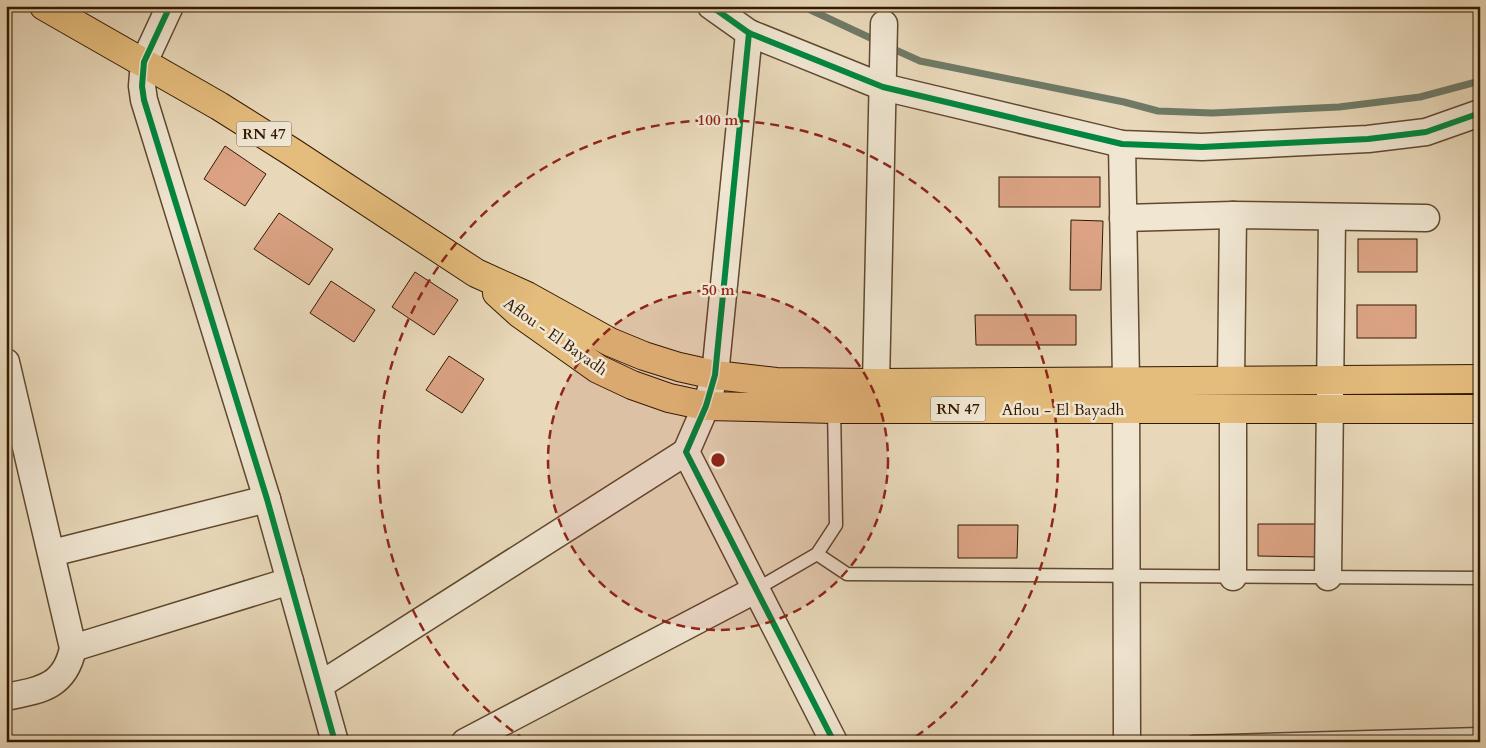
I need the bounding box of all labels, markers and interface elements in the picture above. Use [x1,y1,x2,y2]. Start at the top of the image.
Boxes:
text: 100 m [698,110,739,130]
road number: RN 47 [236,122,292,146]
text: 50 m [701,280,735,300]
street label: Aflou - El Bayadh [499,293,612,381]
road number: RN 47 [930,396,986,422]
street label: Aflou - El Bayadh [1002,399,1124,421]
centre of rings [709,451,727,469]

